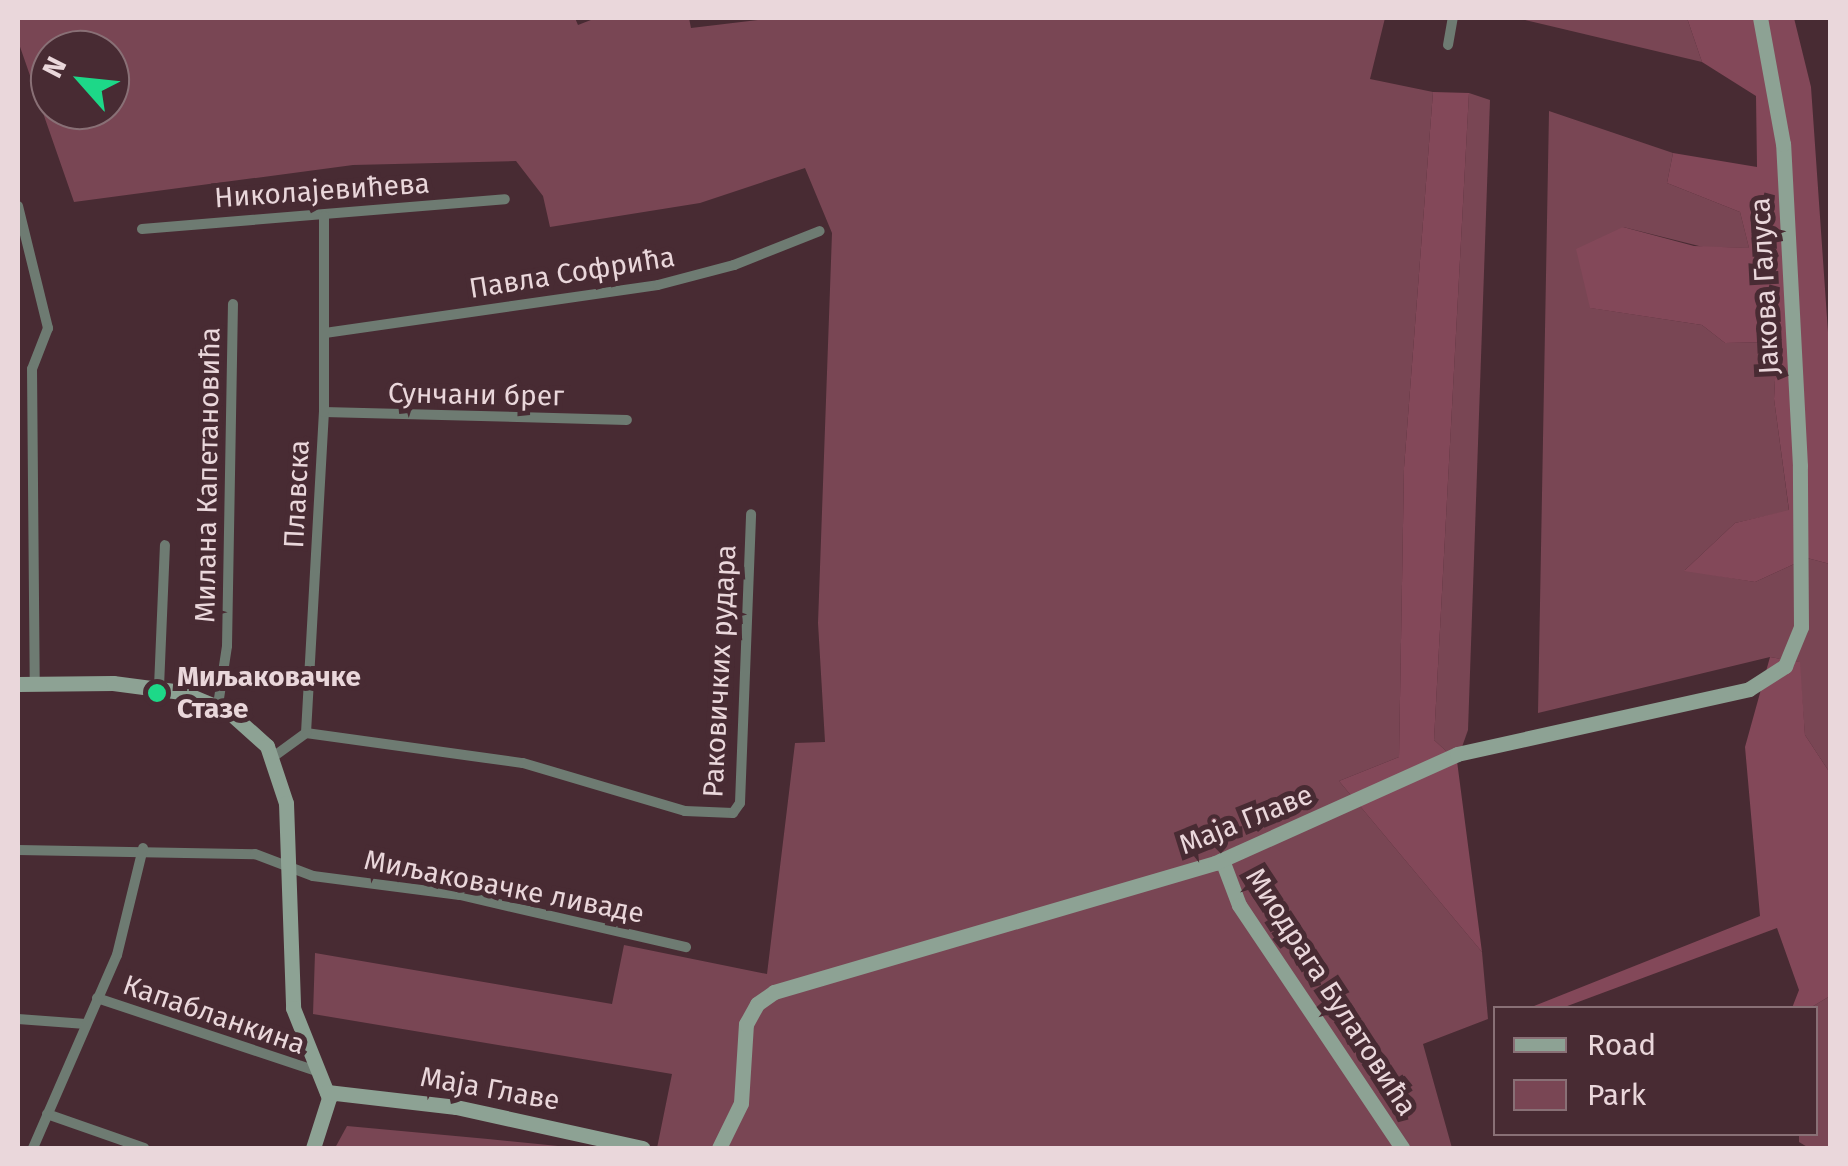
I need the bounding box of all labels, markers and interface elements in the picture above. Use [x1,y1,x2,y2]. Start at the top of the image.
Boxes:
north arrow [30,30,130,130]
text: N [36,51,74,83]
street label: Николајевићева [213,167,431,215]
street label: Јакова Галуса [1744,197,1786,375]
street label: Павла Софрића [467,240,677,306]
street label: Милана Капетановића [189,327,227,623]
street label: Сунчани брег [388,377,564,413]
street label: Плавска [277,439,317,549]
street label: Раковичких рудара [697,544,743,798]
place label: Миљаковачке Стазе [177,660,361,726]
marker: Миљаковачке Стазе [146,682,168,704]
street label: Маја Главе [1174,778,1318,862]
street label: Миљаковачке ливаде [361,843,647,931]
street label: Миодрага Булатовића [1238,862,1424,1122]
street label: Капабланкина [119,968,309,1062]
legend [1493,1006,1818,1136]
text: Road [1587,1027,1656,1063]
street label: Маја Главе [418,1060,562,1118]
text: Park [1587,1077,1646,1113]

